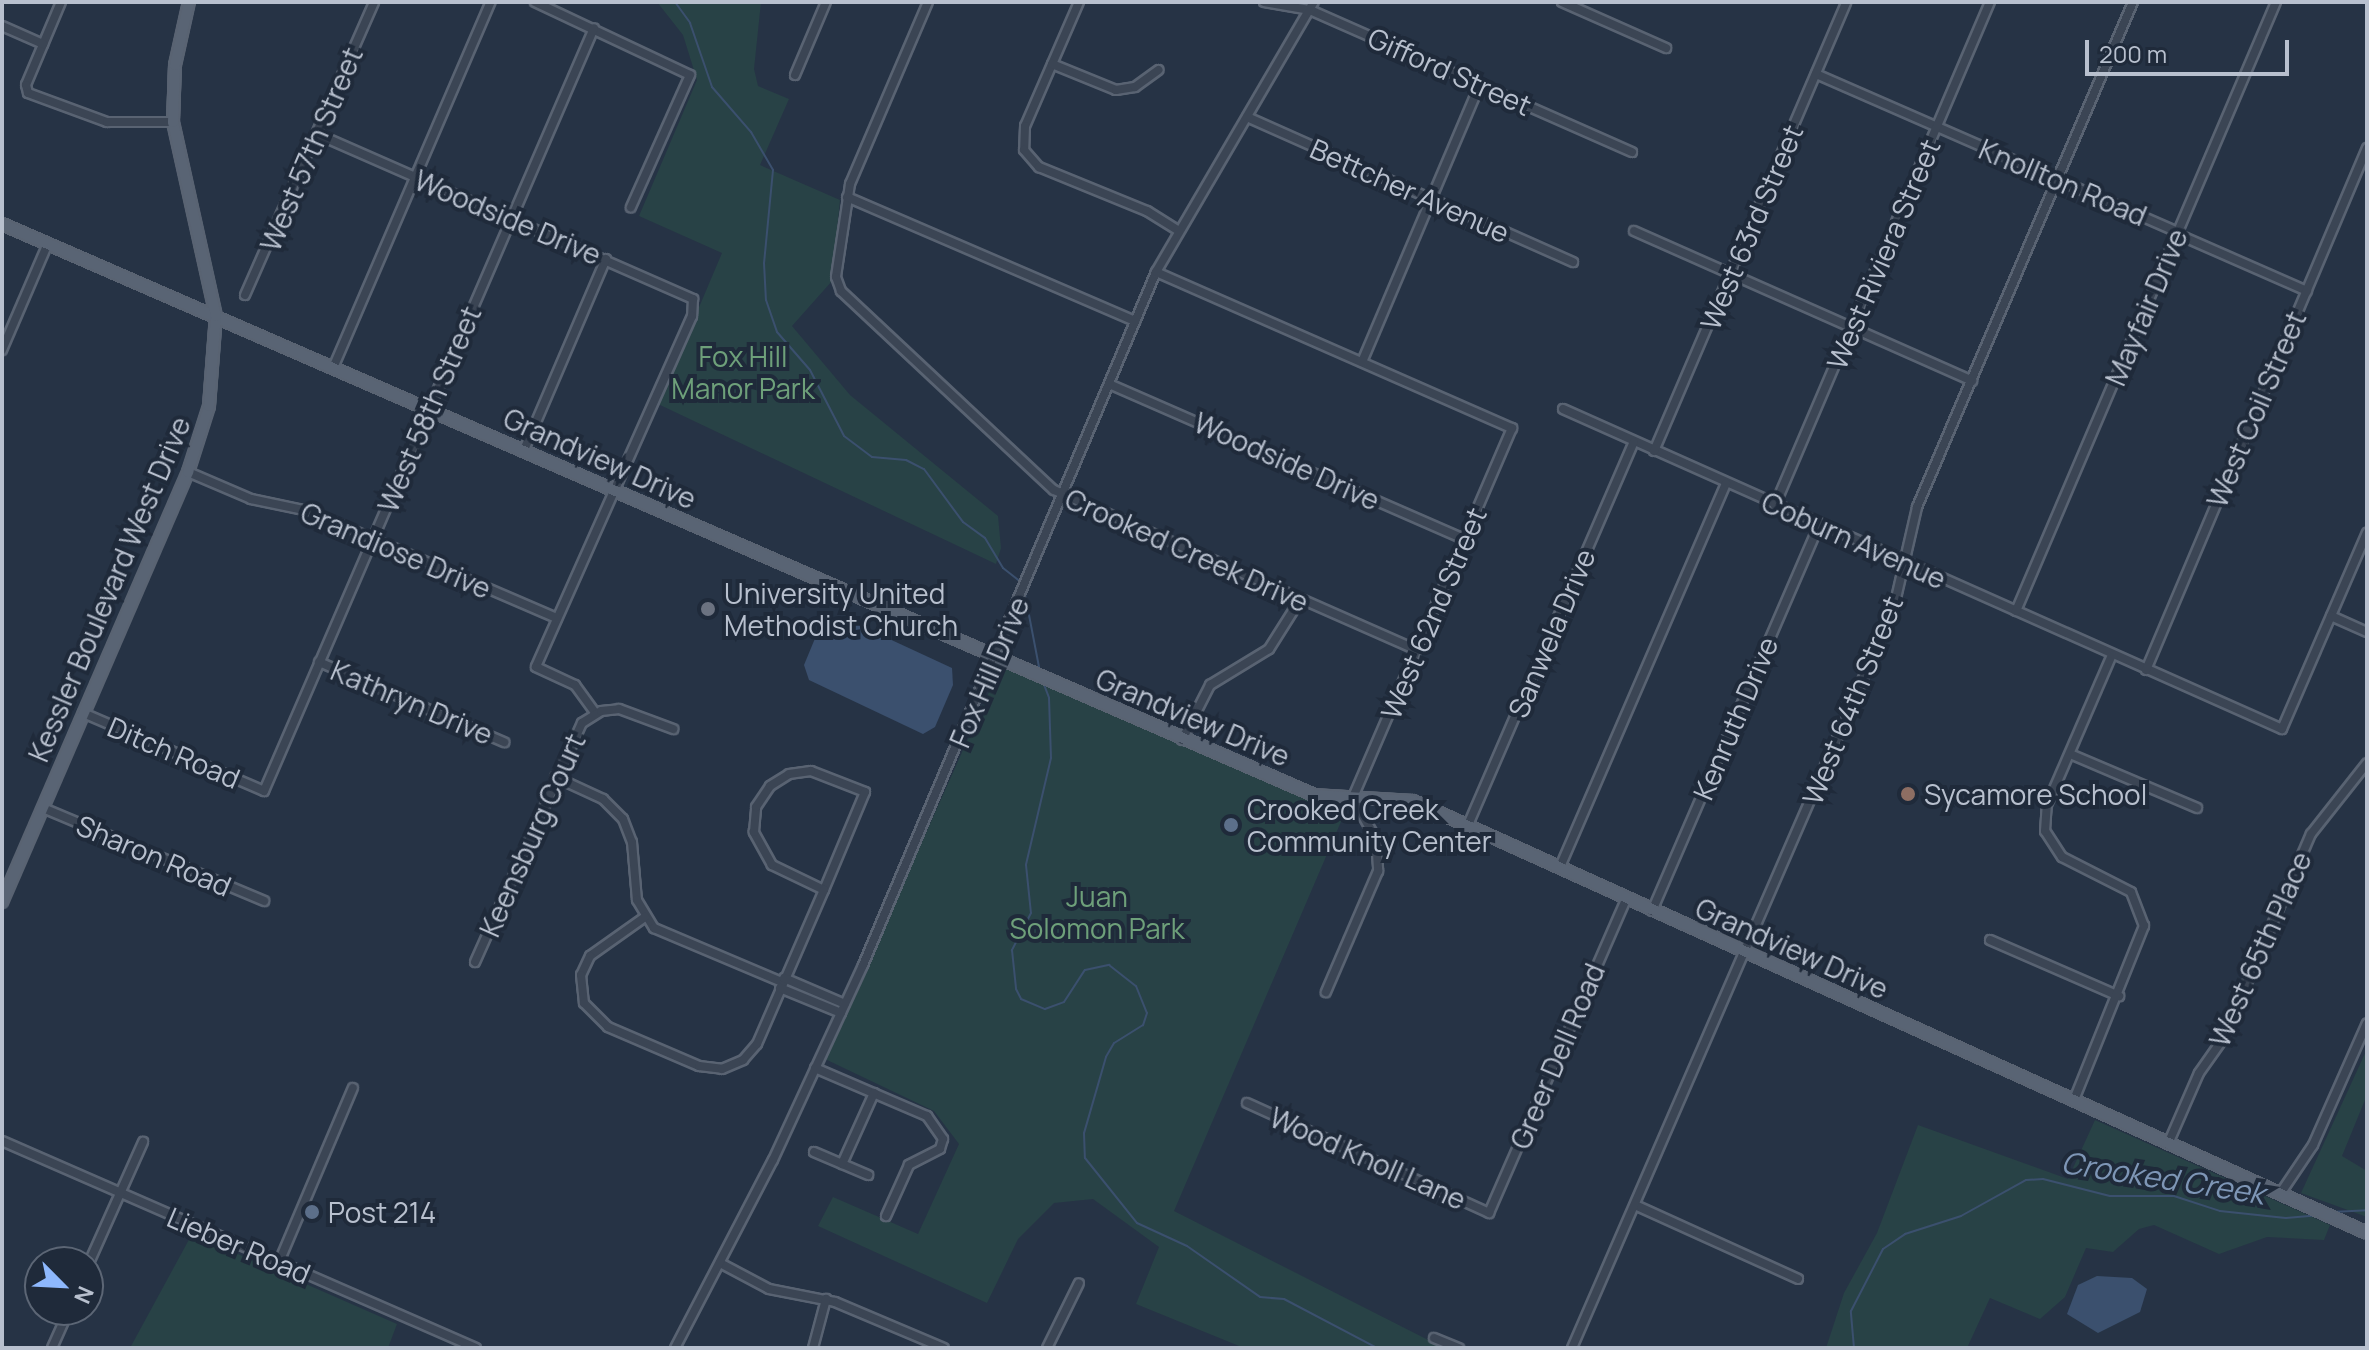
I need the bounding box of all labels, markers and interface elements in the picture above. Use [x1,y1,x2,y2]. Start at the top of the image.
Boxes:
street label: Gifford Street [1363,20,1537,122]
scale bar [2089,24,2293,74]
text: 200 m [2099,37,2167,70]
street label: West 57th Street [253,42,369,256]
street label: West 63rd Street [1693,119,1809,335]
street label: Bettcher Avenue [1305,131,1515,249]
street label: Knollton Road [1974,132,2152,232]
street label: West Riviera Street [1819,134,1947,374]
street label: Woodside Drive [410,163,606,271]
street label: Mayfair Drive [2098,224,2194,390]
street label: West 58th Street [370,301,488,517]
street label: West Coil Street [2200,306,2312,512]
park label: Fox Hill Manor Park [671,339,815,405]
street label: Grandview Drive [499,401,701,515]
street label: Woodside Drive [1189,405,1385,517]
street label: Kessler Boulevard West Drive [21,412,197,766]
street label: Crooked Creek Drive [1060,481,1314,619]
street label: Coburn Avenue [1757,484,1951,596]
street label: Grandiose Drive [296,495,496,605]
street label: West 62nd Street [1373,502,1493,724]
street label: Sanwela Drive [1500,544,1602,722]
place label: University United Methodist Church [724,576,958,642]
street label: West 64th Street [1795,591,1909,809]
street label: Fox Hill Drive [942,592,1036,752]
marker: University United Methodist Church [699,600,717,618]
street label: Kenruth Drive [1686,631,1784,805]
street label: Kathryn Drive [326,653,498,751]
street label: Grandview Drive [1091,661,1295,773]
street label: Ditch Road [103,709,245,795]
street label: Keensburg Court [472,728,592,942]
place label: Sycamore School [1924,777,2147,811]
marker: Sycamore School [1899,785,1917,803]
place label: Crooked Creek Community Center [1247,792,1492,858]
street label: Sharon Road [72,807,236,903]
marker: Crooked Creek Community Center [1222,816,1240,834]
street label: West 65th Place [2202,846,2318,1052]
park label: Juan Solomon Park [1009,879,1185,945]
street label: Grandview Drive [1691,891,1893,1005]
street label: Greer Dell Road [1503,958,1611,1154]
street label: Wood Knoll Lane [1265,1100,1471,1216]
water label: Crooked Creek [2059,1144,2267,1212]
place label: Post 214 [328,1195,436,1229]
street label: Lieber Road [162,1200,316,1290]
marker: Post 214 [303,1203,321,1221]
north arrow [24,1246,104,1326]
text: N [67,1282,101,1308]

